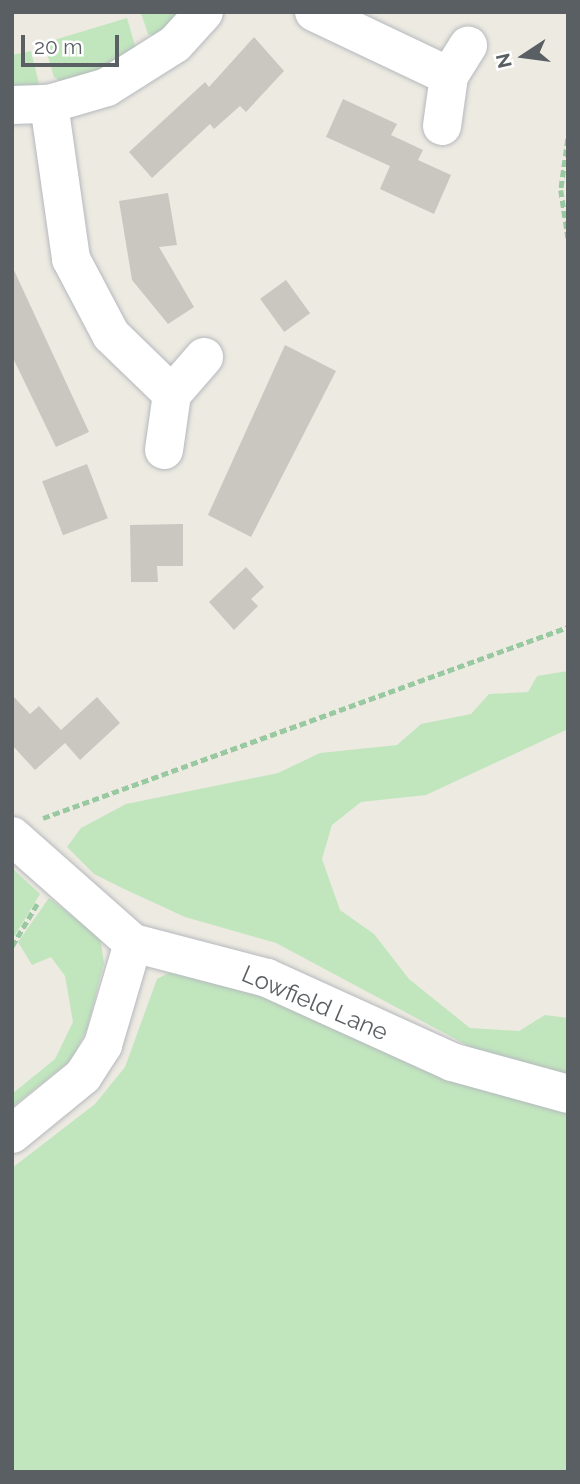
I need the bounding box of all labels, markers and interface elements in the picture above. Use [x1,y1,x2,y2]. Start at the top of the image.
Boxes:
scale bar [24,21,122,65]
north arrow [489,21,559,91]
text: 20 m [34,34,82,59]
text: N [491,51,516,70]
street label: Lowfield Lane [238,959,392,1047]

